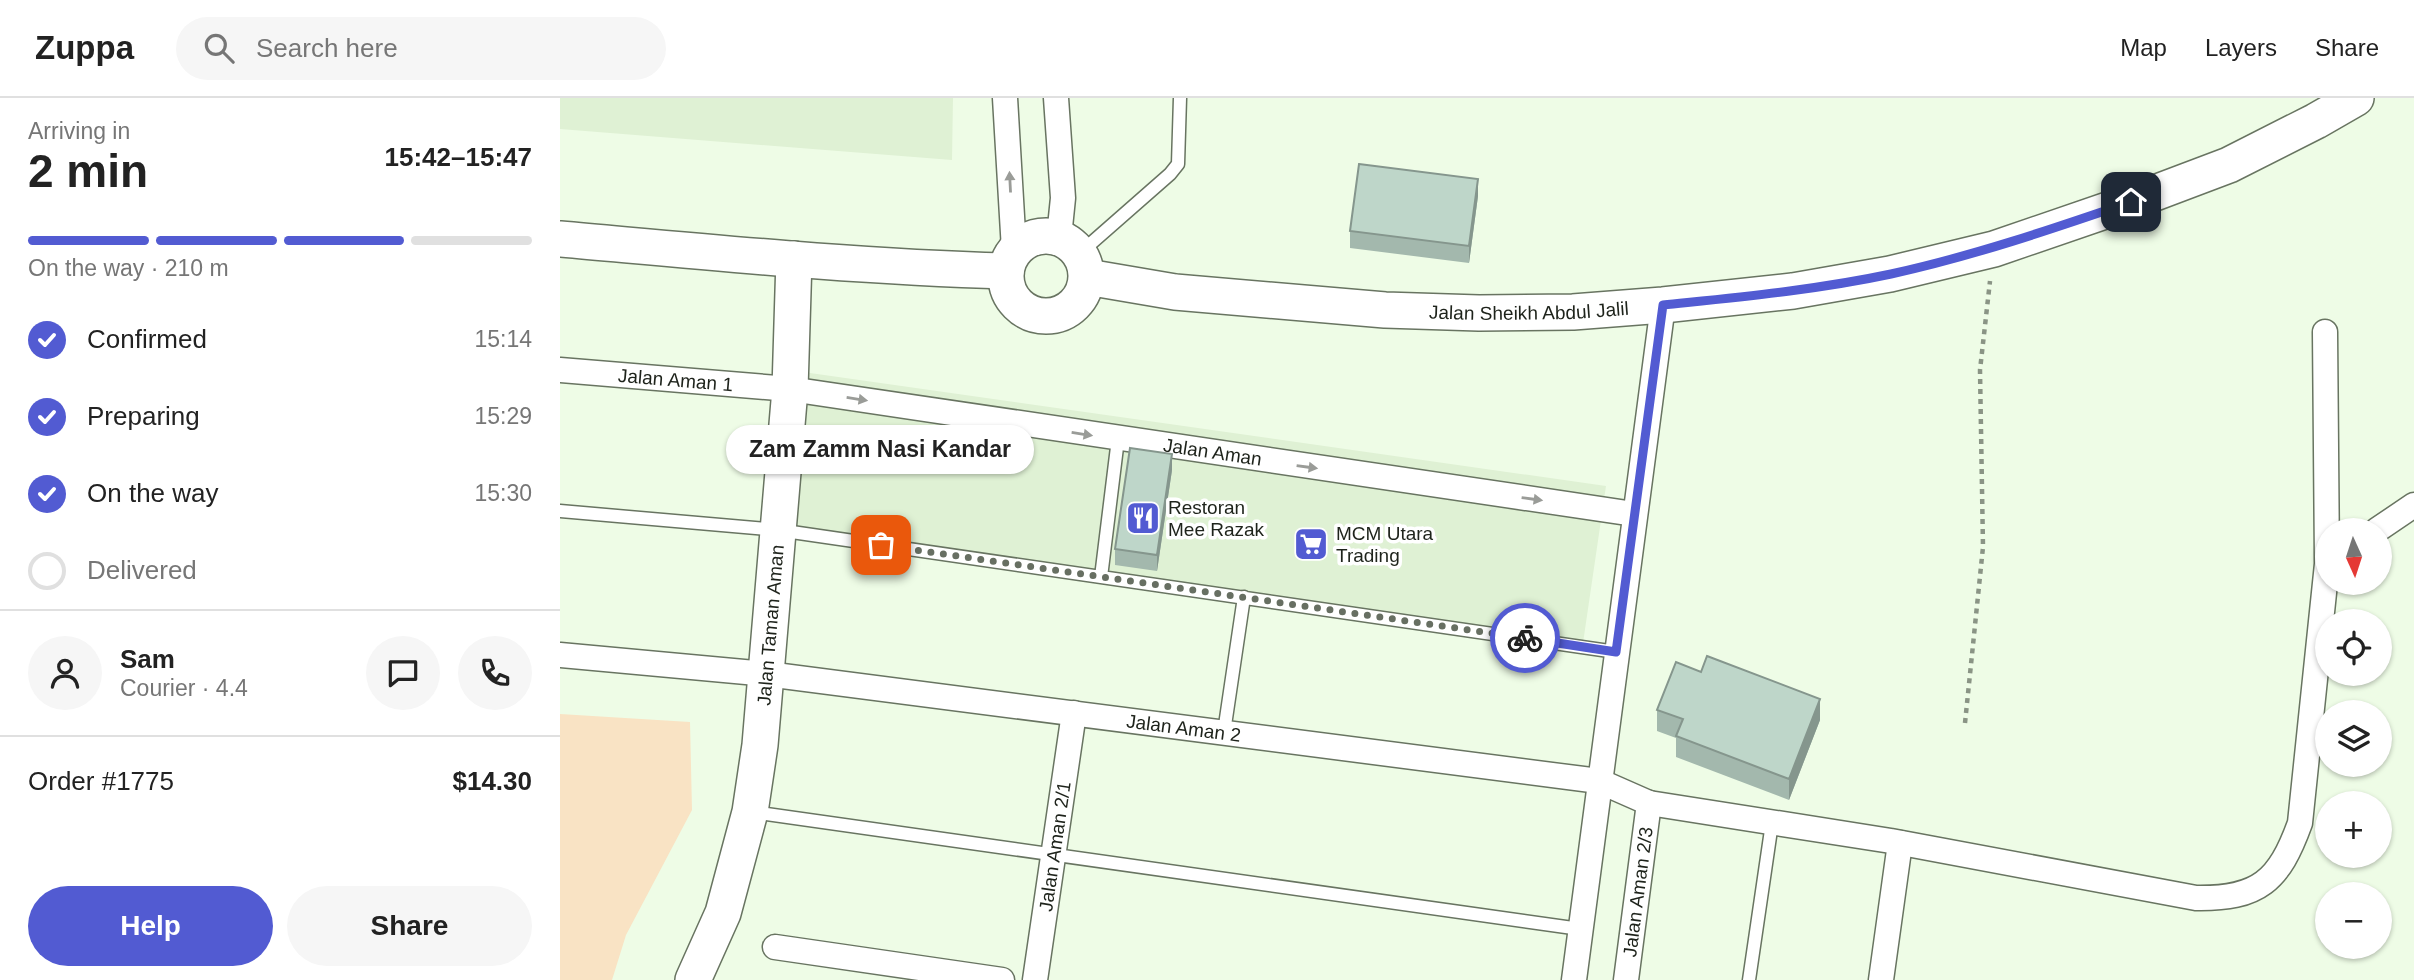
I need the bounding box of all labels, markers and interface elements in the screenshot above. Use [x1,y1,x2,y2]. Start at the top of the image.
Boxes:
search box [176,17,666,80]
text: Zuppa [35,29,134,66]
icon: search [200,29,238,67]
text: Search here [256,33,398,63]
text: Map [2120,34,2167,61]
text: Layers [2205,34,2277,61]
text: Share [2315,34,2379,61]
text: Arriving in [28,118,130,144]
text: 15:42–15:47 [385,142,532,172]
text: 2 min [28,145,148,197]
one-way arrow [1004,171,1015,193]
pin [2101,172,2161,232]
icon: home [2112,183,2150,221]
text: On the way · 210 m [28,255,229,281]
street label: Jalan Sheikh Abdul Jalil [1429,297,1629,324]
icon: check [28,321,66,359]
text: Confirmed [87,324,207,354]
text: 15:14 [474,326,532,352]
street label: Jalan Aman 1 [617,364,734,395]
one-way arrow [846,394,868,405]
icon: check [28,398,66,436]
text: Preparing [87,401,200,431]
text: 15:29 [474,403,532,429]
callout: Zam Zamm Nasi Kandar [727,426,1035,475]
one-way arrow [1071,429,1093,440]
street label: Jalan Aman [1162,434,1263,469]
text: Zam Zamm Nasi Kandar [749,436,1011,462]
one-way arrow [1296,461,1318,472]
icon: check [28,475,66,513]
text: On the way [87,478,219,508]
text: 15:30 [474,480,532,506]
one-way arrow [1521,494,1543,505]
place label: Restoran Mee Razak [1168,497,1265,540]
restaurant icon: Restoran Mee Razak [1124,499,1162,537]
pin [851,515,911,575]
north arrow [2315,518,2392,595]
map controls [2315,518,2392,959]
place label: MCM Utara Trading [1336,523,1434,566]
supermarket icon: MCM Utara Trading [1292,525,1330,563]
icon: bag [862,526,900,564]
street label: Jalan Taman Aman [753,544,787,706]
text: Delivered [87,555,197,585]
courier [1490,603,1560,673]
button: locate [2315,609,2392,686]
icon: bike [1506,619,1544,657]
button: person [28,636,102,710]
button: chat [366,636,440,710]
button: phone [458,636,532,710]
text: Sam [120,644,175,674]
text: Courier · 4.4 [120,675,248,701]
button: layers [2315,700,2392,777]
street label: Jalan Aman 2 [1125,710,1242,745]
text: Order #1775 [28,766,174,796]
text: $14.30 [452,766,532,796]
street label: Jalan Aman 2/1 [1035,780,1074,913]
button: + [2315,791,2392,868]
street label: Jalan Aman 2/3 [1619,825,1656,958]
button: − [2315,882,2392,959]
button: Help [28,886,273,966]
button: Share [287,886,532,966]

